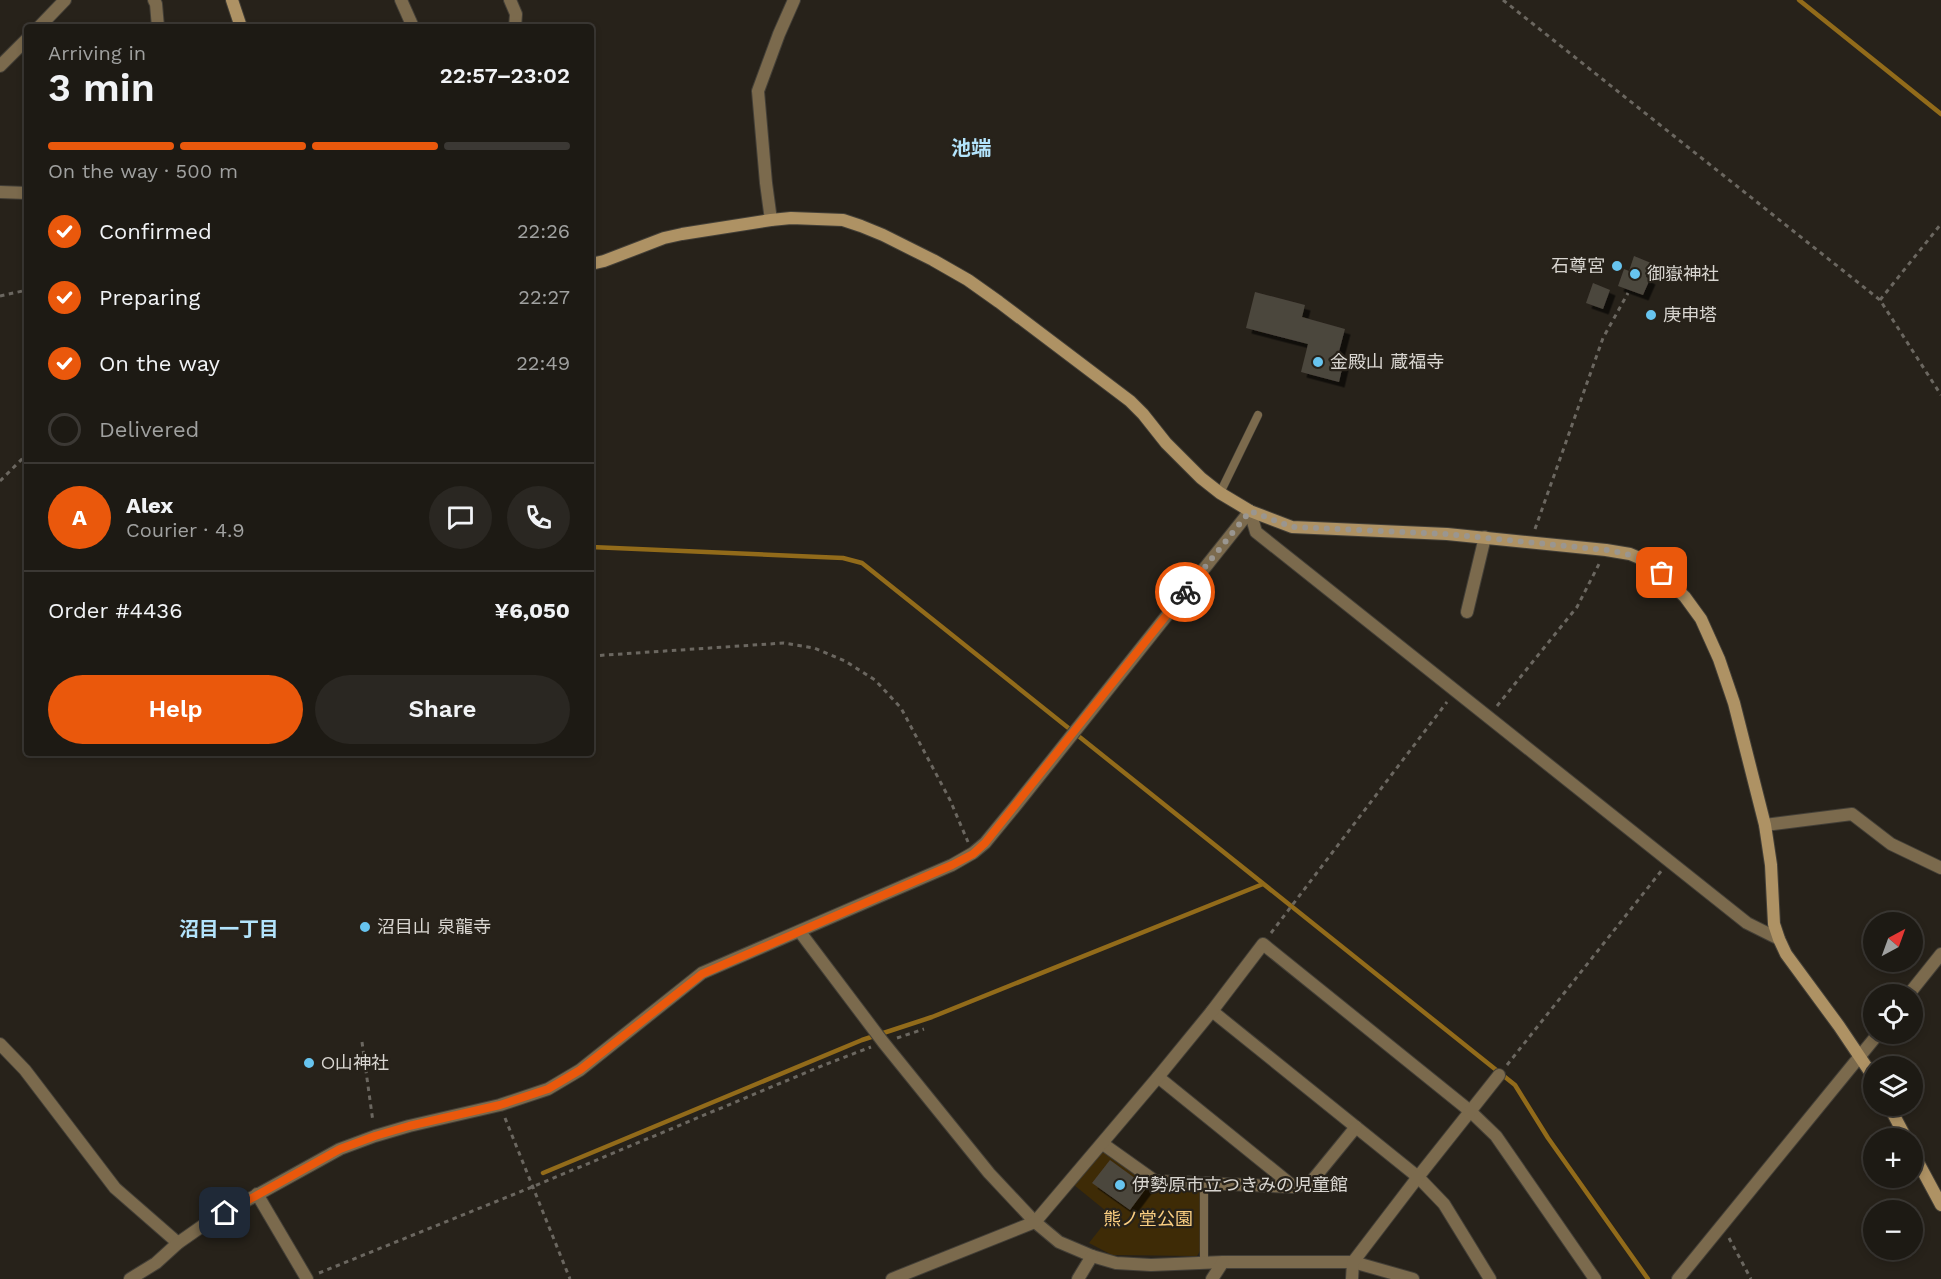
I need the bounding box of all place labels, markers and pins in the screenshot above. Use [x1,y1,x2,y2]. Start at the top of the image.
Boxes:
place label: 石尊宮 [1551,255,1605,276]
marker: 石尊宮 [1610,259,1624,273]
place label: 御嶽神社 [1647,263,1719,284]
marker: 御嶽神社 [1628,267,1642,281]
place label: 庚申塔 [1663,304,1717,325]
marker: 庚申塔 [1644,308,1658,322]
place label: 金殿山 蔵福寺 [1330,351,1444,372]
marker: 金殿山 蔵福寺 [1311,355,1325,369]
pin [1636,547,1687,598]
place label: 沼目山 泉龍寺 [377,916,491,937]
marker: 沼目山 泉龍寺 [358,920,372,934]
place label: ○山神社 [321,1052,389,1073]
marker: ○山神社 [302,1056,316,1070]
place label: 伊勢原市立つきみの児童館 [1132,1174,1348,1195]
marker: 伊勢原市立つきみの児童館 [1113,1178,1127,1192]
pin [199,1187,250,1238]

